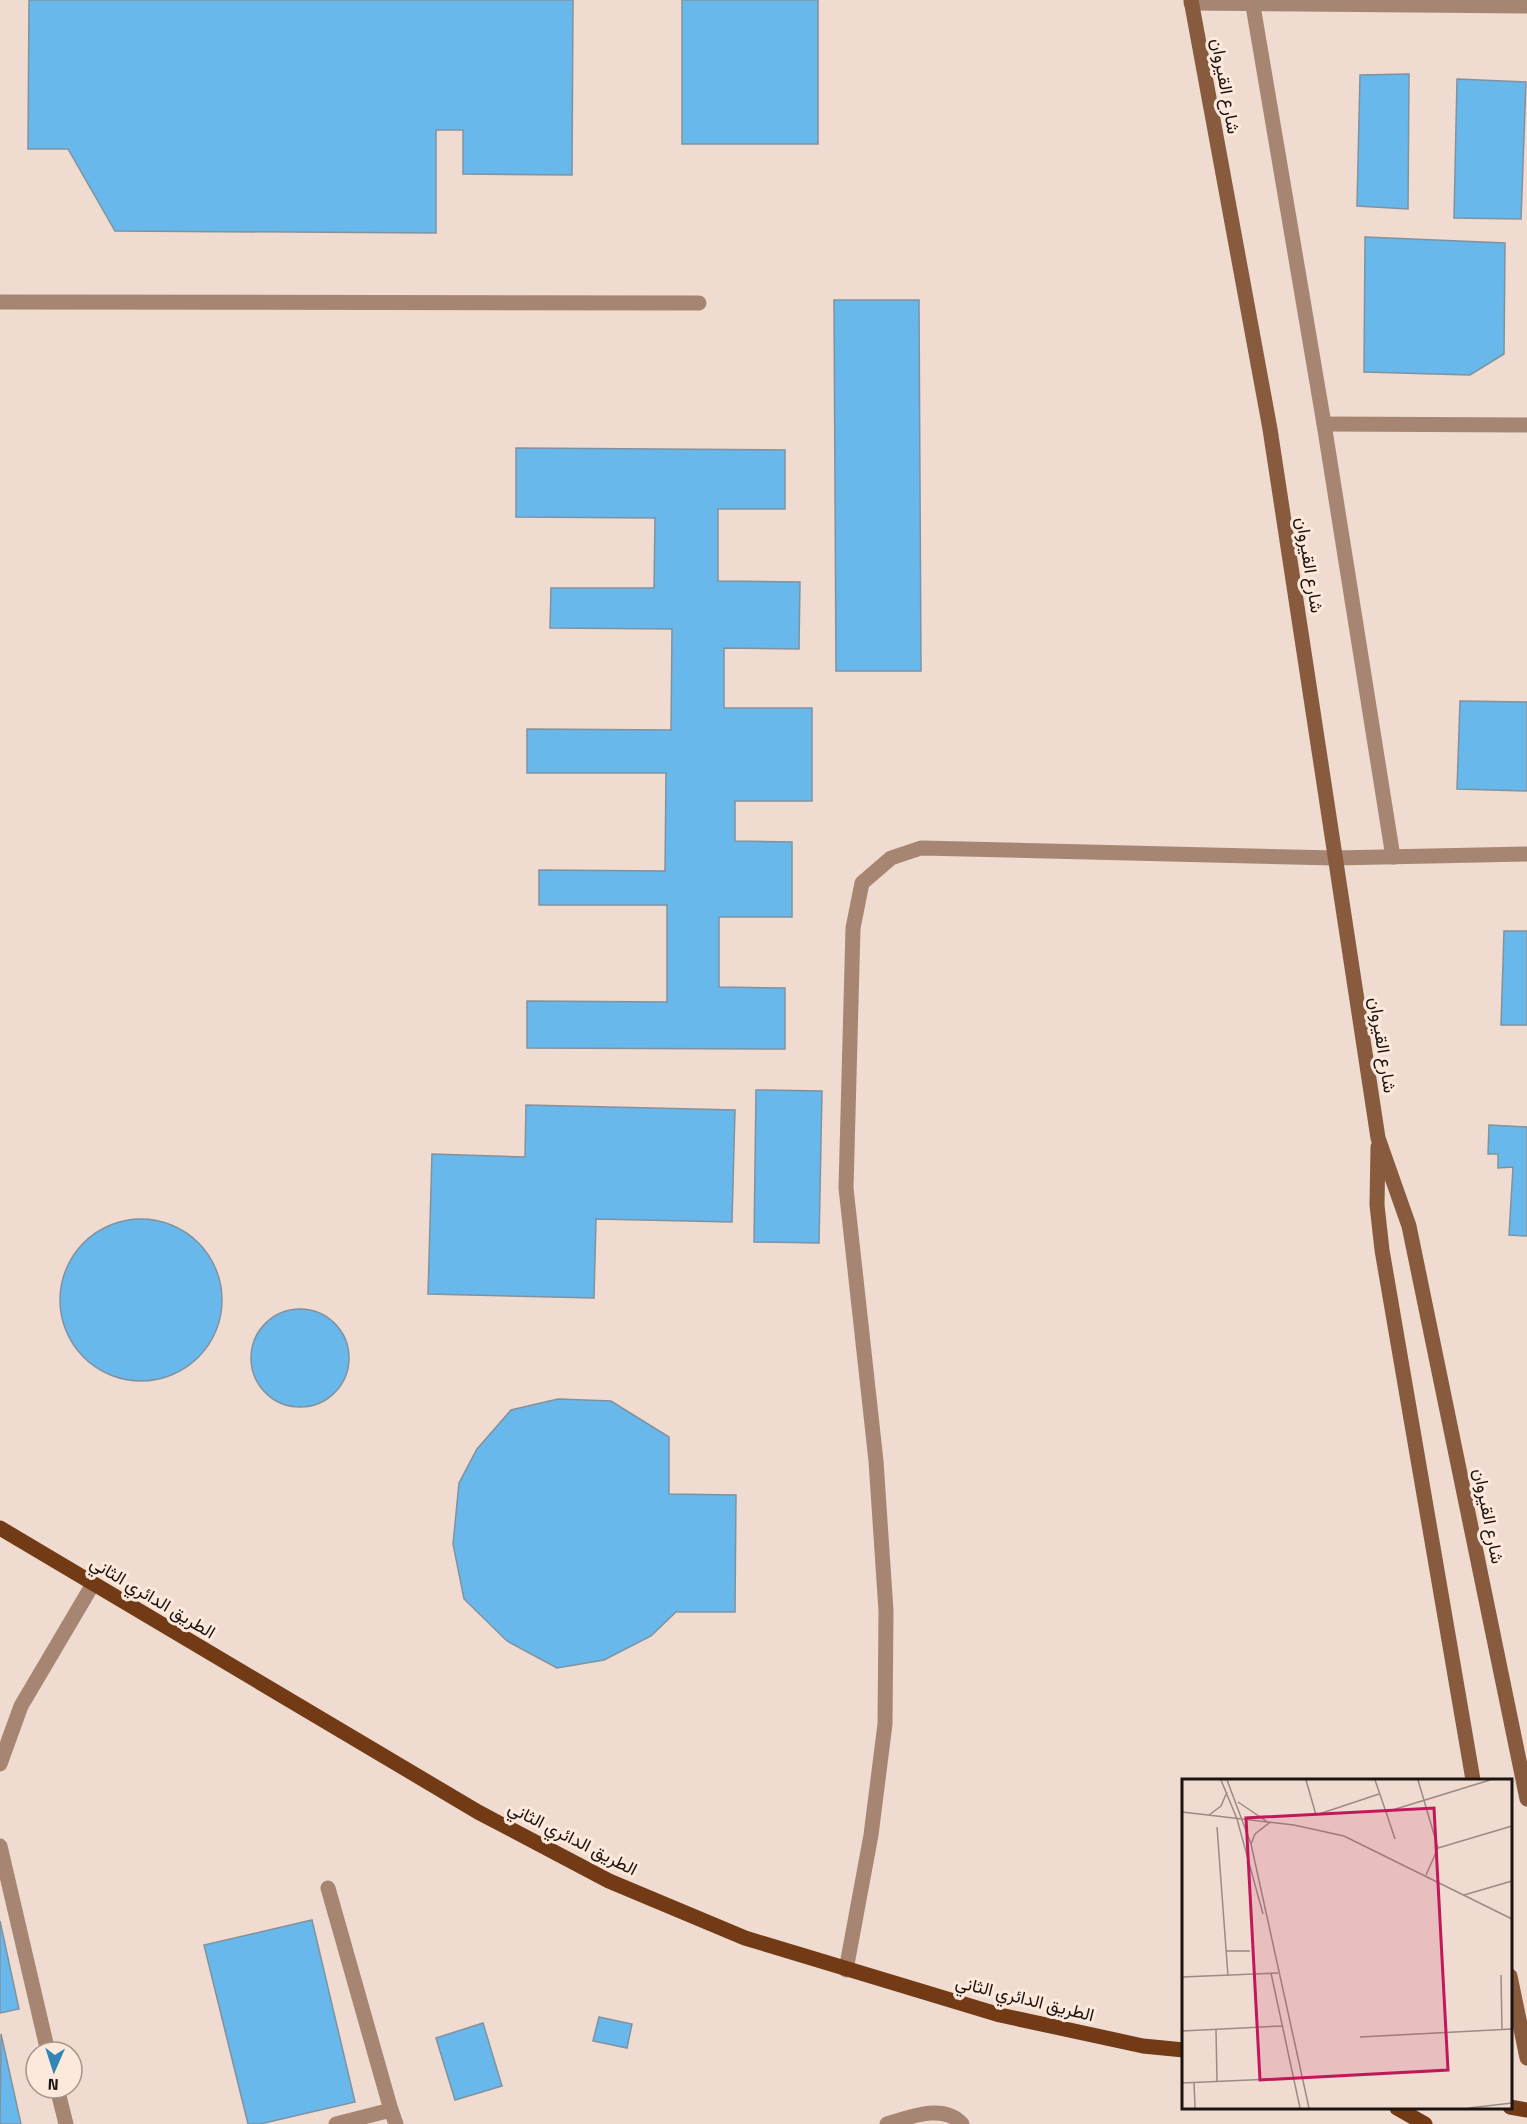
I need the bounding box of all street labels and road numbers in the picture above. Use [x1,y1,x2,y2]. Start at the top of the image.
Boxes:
street label: شارع القيروان [1204,36,1248,136]
street label: شارع القيروان [1289,515,1331,615]
street label: شارع القيروان [1362,995,1404,1095]
street label: شارع القيروان [1467,1466,1511,1566]
street label: الطريق الدائري الثاني [84,1549,221,1647]
street label: الطريق الدائري الثاني [503,1794,642,1884]
street label: الطريق الدائري الثاني [952,1968,1097,2030]

